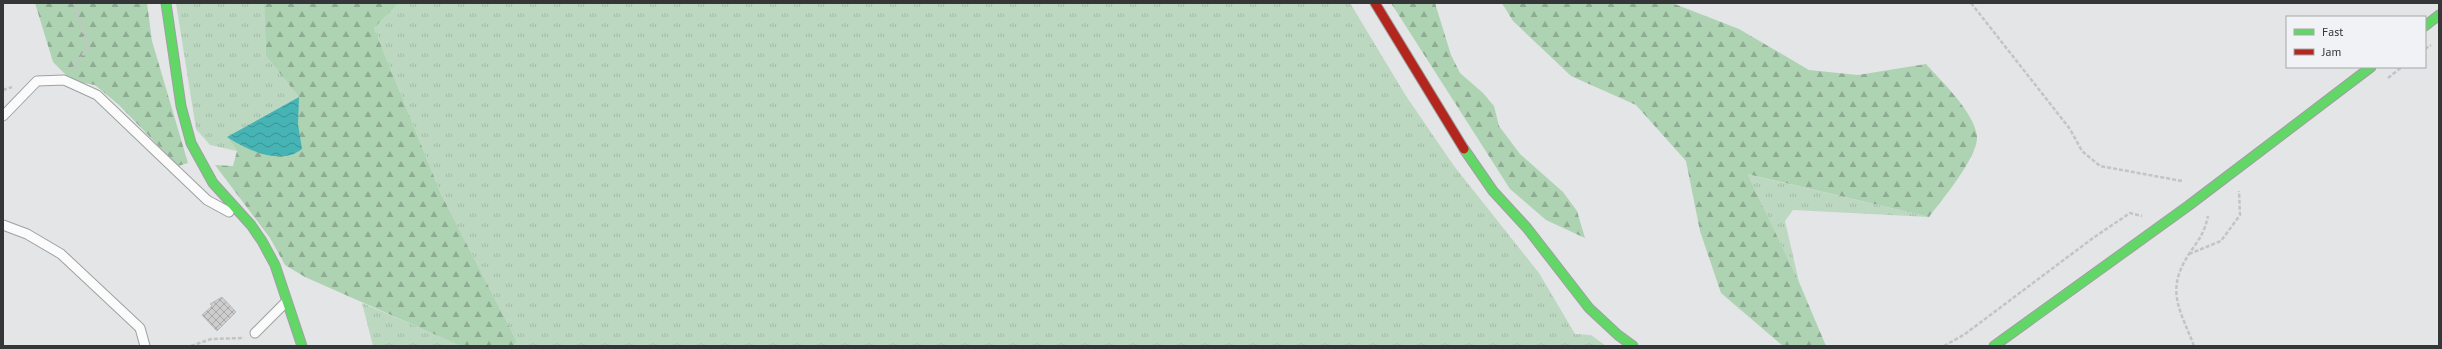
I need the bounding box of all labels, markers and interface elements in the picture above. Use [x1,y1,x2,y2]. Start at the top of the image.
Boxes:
legend [2286,16,2426,68]
text: Fast [2322,24,2343,39]
text: Jam [2321,44,2341,59]

